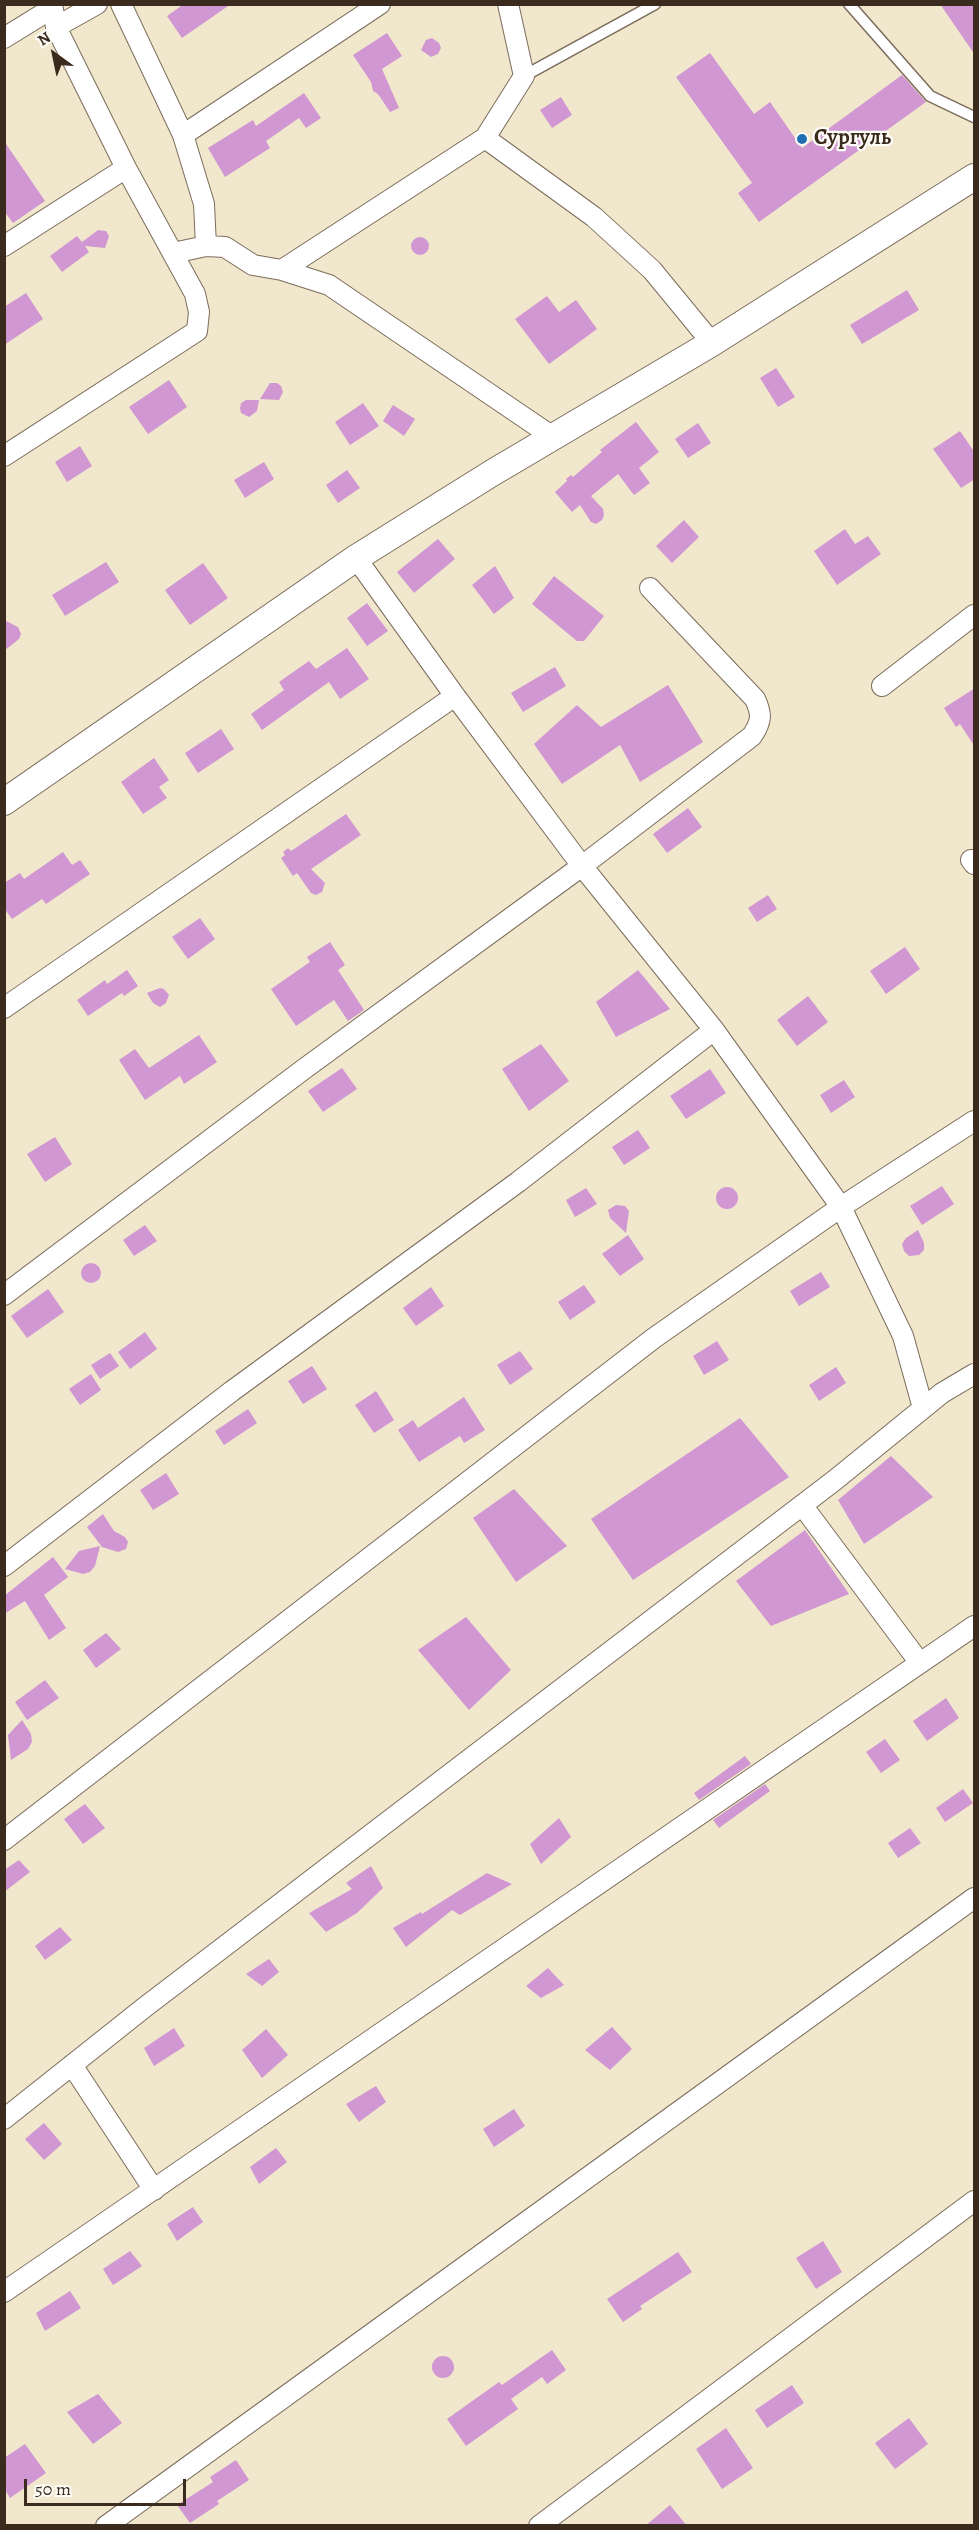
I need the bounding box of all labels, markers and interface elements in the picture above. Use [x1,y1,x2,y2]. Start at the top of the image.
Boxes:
north arrow [24,24,84,84]
text: N [33,27,55,51]
place label: Сургуль [814,126,891,152]
marker: Сургуль [795,132,809,146]
scale bar [27,2467,189,2505]
text: 50 m [35,2477,71,2501]

